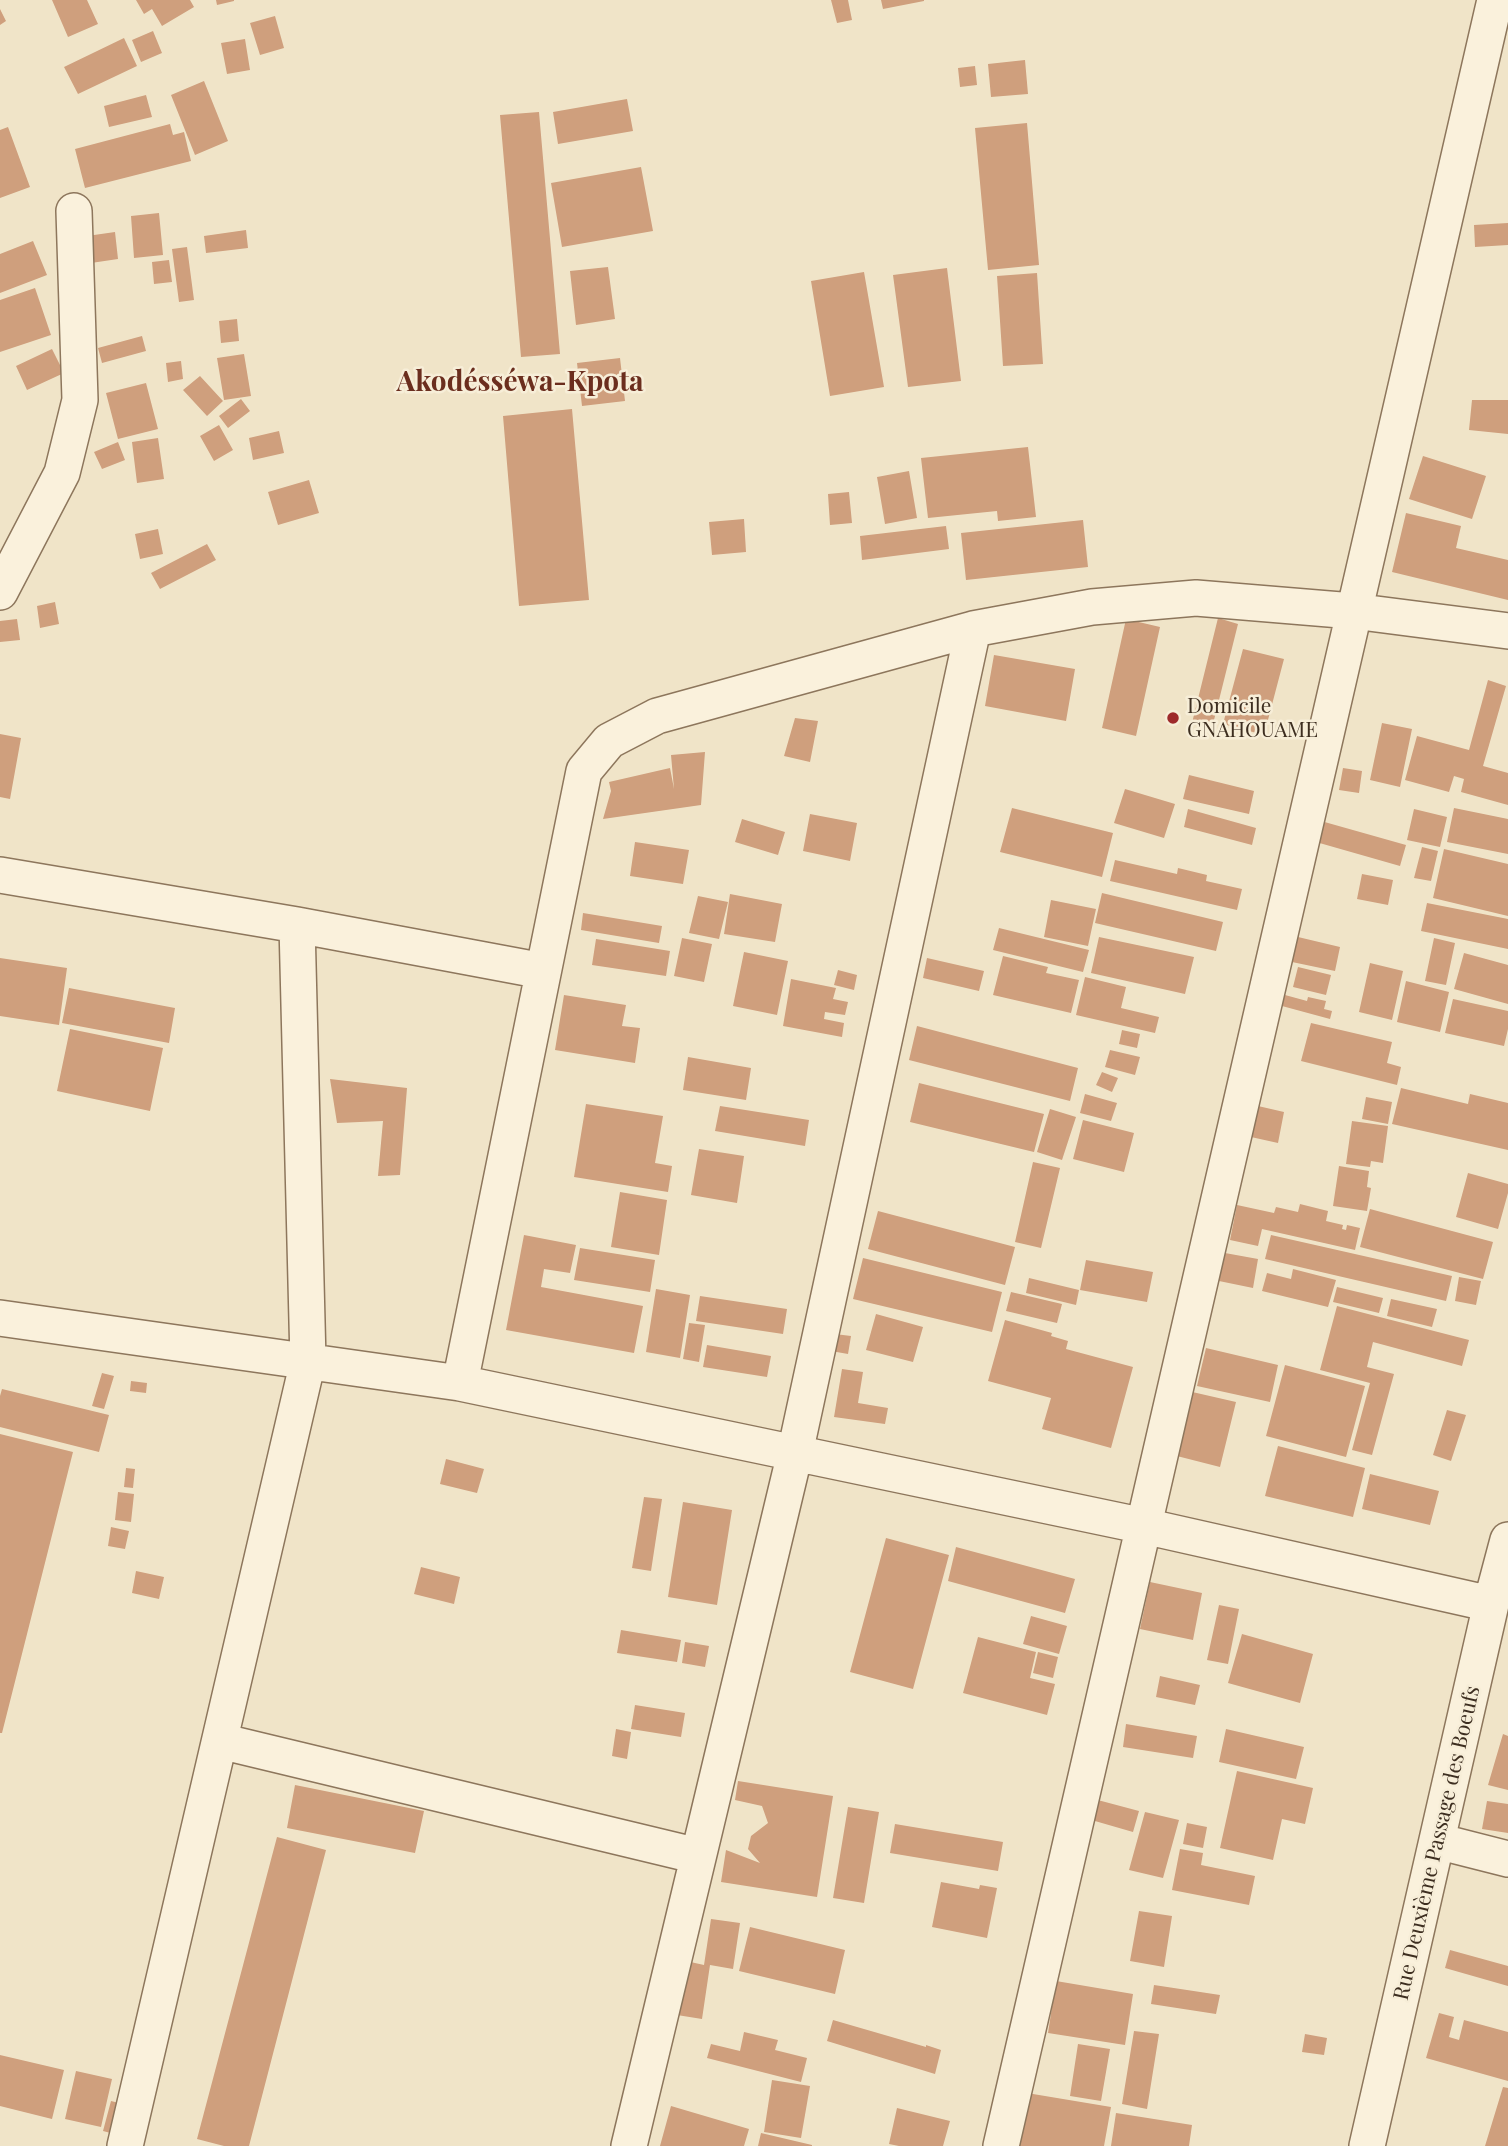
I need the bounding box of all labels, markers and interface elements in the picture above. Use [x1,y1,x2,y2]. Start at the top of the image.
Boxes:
district label: Akodésséwa-Kpota [396,365,644,399]
place label: Domicile GNAHOUAME [1187,693,1318,743]
marker: Domicile GNAHOUAME [1165,710,1181,726]
street label: Rue Deuxième Passage des Boeufs [1389,1683,1485,2003]

